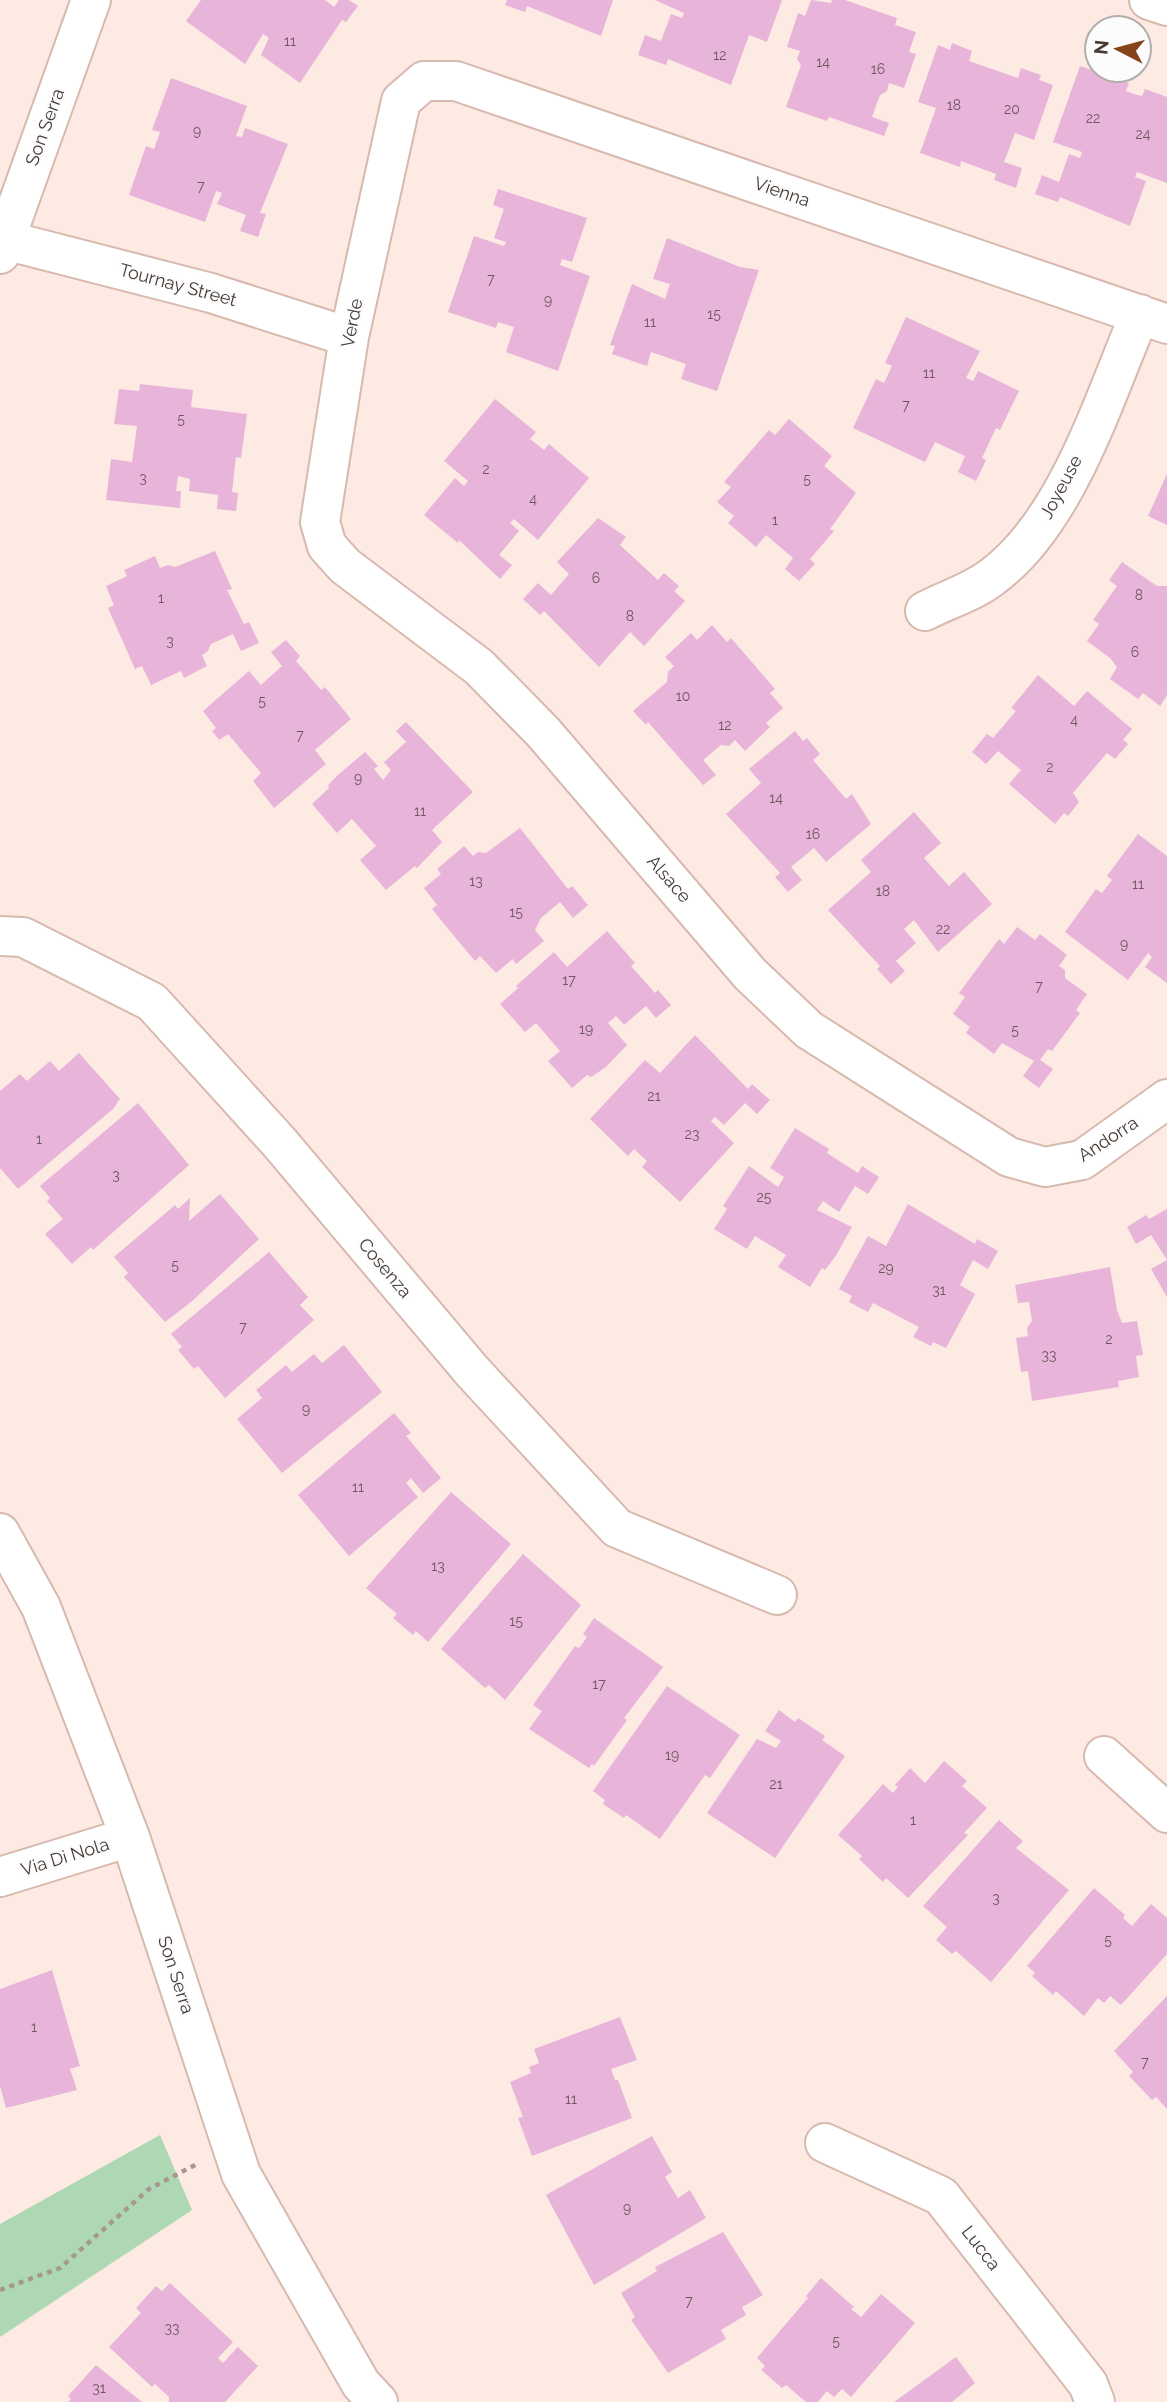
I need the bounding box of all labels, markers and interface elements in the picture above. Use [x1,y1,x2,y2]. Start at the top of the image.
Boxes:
north arrow [1083,14,1153,84]
house number: 11 [284,33,296,49]
text: N [1089,39,1113,56]
house number: 12 [713,47,727,63]
house number: 14 [816,54,830,70]
house number: 16 [871,61,885,77]
street label: Son Serra [21,85,68,168]
house number: 18 [947,97,961,113]
house number: 20 [1004,101,1020,117]
house number: 22 [1086,110,1100,126]
house number: 9 [193,123,201,139]
house number: 24 [1136,126,1151,142]
street label: Vienna [752,172,813,211]
house number: 7 [197,178,205,194]
street label: Tournay Street [117,259,239,310]
house number: 7 [487,271,495,287]
house number: 9 [544,292,552,308]
street label: Verde [336,296,367,349]
house number: 15 [707,306,721,322]
house number: 11 [644,314,656,330]
house number: 11 [923,365,935,381]
house number: 7 [902,397,910,413]
house number: 5 [177,411,185,427]
street label: Joyeuse [1035,451,1086,522]
house number: 2 [482,461,490,477]
house number: 3 [139,470,147,486]
house number: 5 [803,471,811,487]
house number: 4 [529,491,537,507]
house number: 1 [772,512,778,528]
house number: 6 [592,570,600,586]
house number: 8 [1135,587,1143,603]
house number: 1 [158,590,164,606]
house number: 8 [626,608,634,624]
house number: 3 [166,633,174,649]
house number: 6 [1131,644,1139,660]
house number: 10 [676,688,690,704]
house number: 5 [258,693,266,709]
house number: 4 [1070,712,1078,728]
house number: 12 [718,717,732,733]
house number: 7 [296,727,304,743]
house number: 2 [1046,759,1054,775]
house number: 9 [354,770,362,786]
house number: 14 [769,790,783,806]
house number: 11 [414,803,426,819]
house number: 16 [806,826,820,842]
street label: Alsace [643,851,696,907]
house number: 13 [469,873,483,889]
house number: 11 [1132,876,1144,892]
house number: 18 [876,883,890,899]
house number: 15 [509,904,523,920]
house number: 22 [936,921,950,937]
house number: 9 [1120,936,1128,952]
house number: 17 [562,972,576,988]
house number: 7 [1035,978,1043,994]
house number: 19 [579,1021,593,1037]
house number: 5 [1011,1022,1019,1038]
house number: 21 [647,1088,661,1104]
street label: Andorra [1074,1112,1142,1166]
house number: 23 [685,1126,699,1142]
house number: 1 [36,1131,42,1147]
house number: 3 [112,1167,120,1183]
house number: 25 [757,1189,772,1205]
street label: Cosenza [354,1234,416,1302]
house number: 5 [171,1257,179,1273]
house number: 29 [878,1260,894,1276]
house number: 31 [932,1282,946,1298]
house number: 7 [239,1319,247,1335]
house number: 2 [1105,1331,1113,1347]
house number: 33 [1042,1347,1056,1363]
house number: 9 [302,1401,310,1417]
house number: 11 [352,1479,364,1495]
house number: 13 [431,1558,445,1574]
house number: 15 [509,1613,523,1629]
house number: 17 [592,1676,606,1692]
house number: 19 [665,1747,679,1763]
house number: 21 [769,1776,783,1792]
house number: 1 [910,1812,916,1828]
street label: Via Di Nola [18,1833,111,1880]
house number: 3 [992,1890,1000,1906]
house number: 5 [1104,1932,1112,1948]
street label: Son Serra [154,1933,199,2016]
house number: 1 [31,2019,37,2035]
house number: 7 [1141,2054,1149,2070]
house number: 11 [565,2091,577,2107]
house number: 9 [623,2200,631,2216]
street label: Lucca [958,2221,1005,2274]
house number: 7 [685,2293,693,2309]
house number: 33 [165,2320,179,2336]
house number: 5 [832,2333,840,2349]
house number: 31 [92,2380,106,2396]

